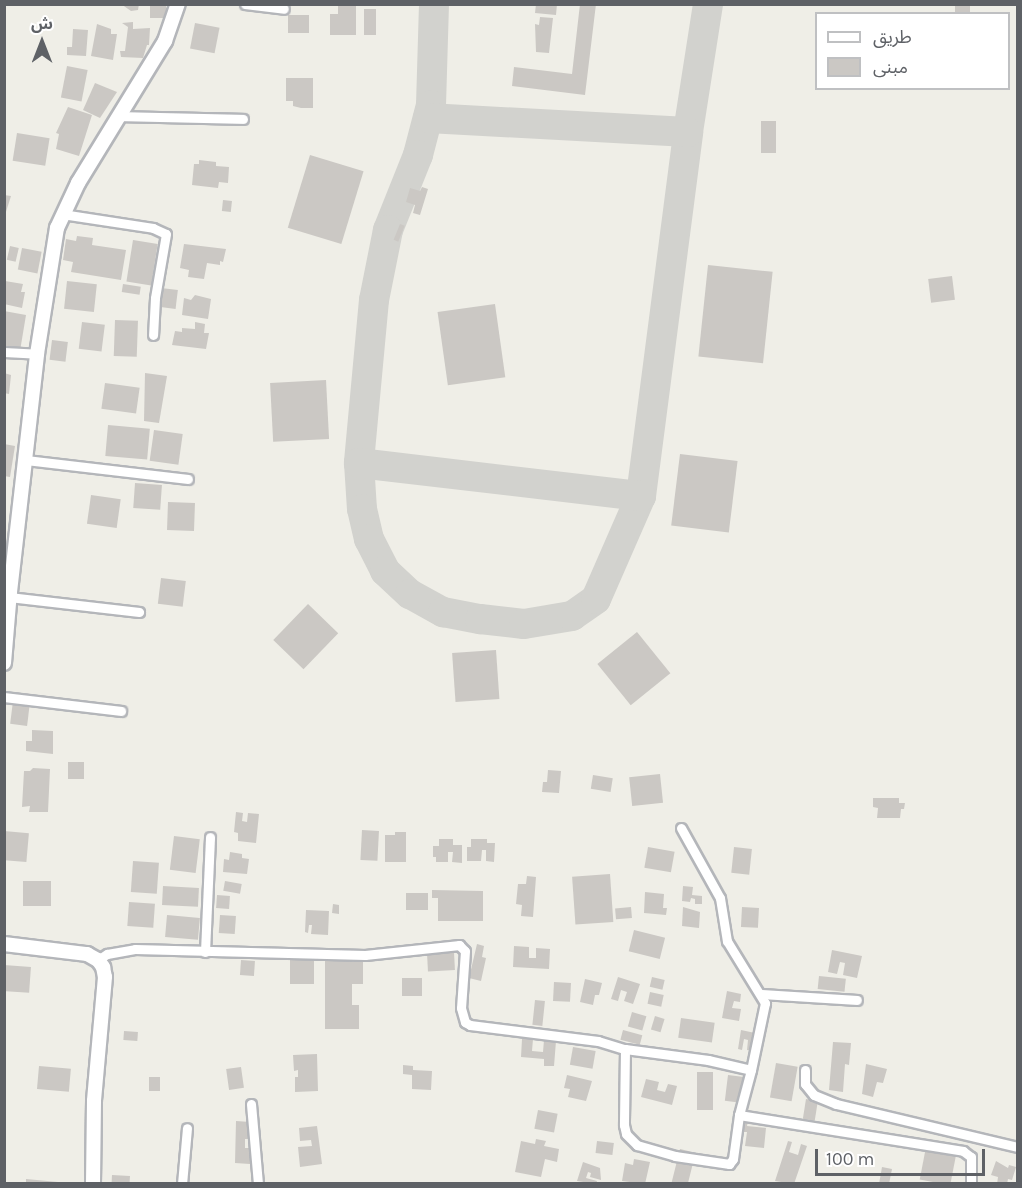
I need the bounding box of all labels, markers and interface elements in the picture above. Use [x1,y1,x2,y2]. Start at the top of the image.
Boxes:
north arrow [12,12,72,72]
legend [815,12,1010,90]
text: ش [31,14,53,33]
text: طريق [873,26,912,48]
text: مبنى [873,56,908,78]
scale bar [818,1137,988,1175]
text: 100 m [826,1148,874,1170]

